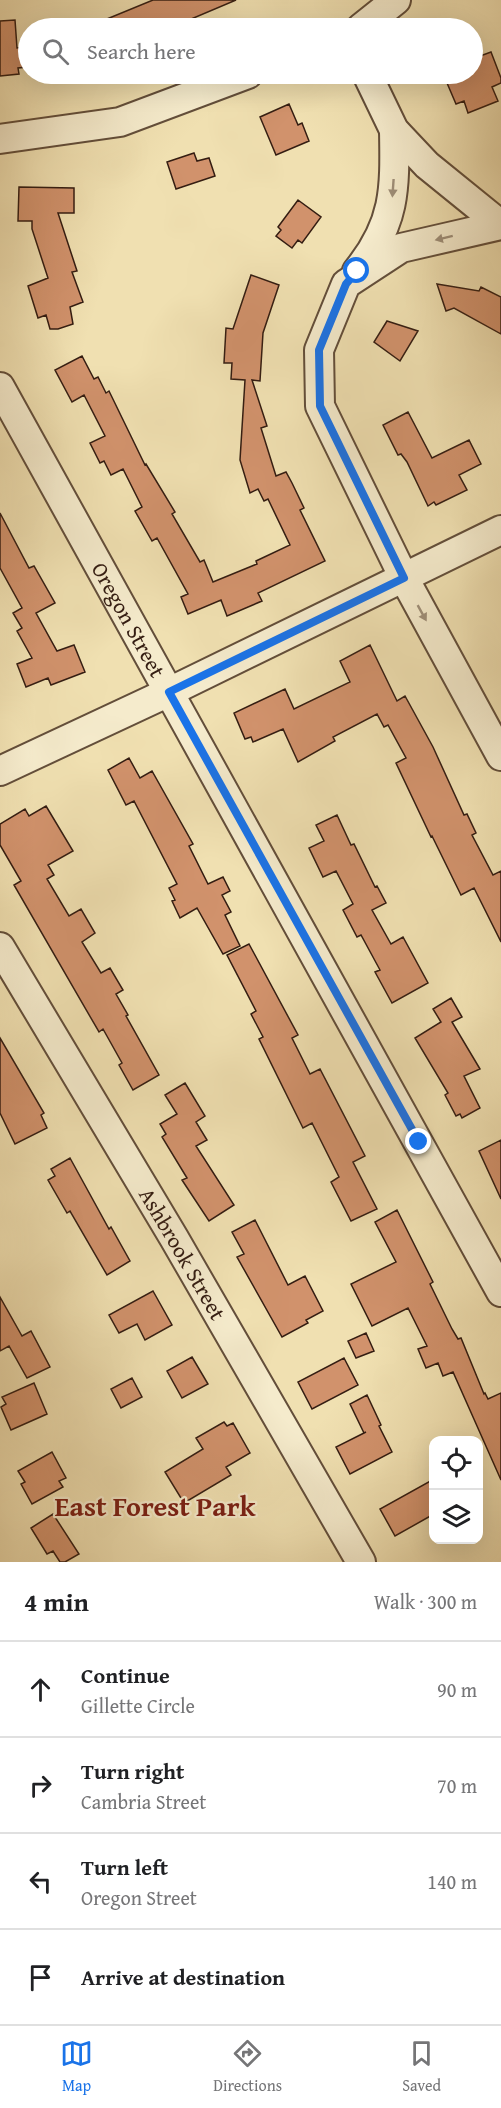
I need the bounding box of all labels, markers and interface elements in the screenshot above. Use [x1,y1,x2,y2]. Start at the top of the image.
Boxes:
search box [18,18,483,84]
icon: search [39,35,72,68]
text: Search here [87,35,196,67]
one-way arrow [389,179,398,198]
one-way arrow [435,233,453,243]
route start [343,257,369,283]
street label: Oregon Street [84,556,174,683]
one-way arrow [417,604,427,621]
route end [405,1128,431,1154]
street label: Ashbrook Street [131,1181,234,1326]
map controls [429,1436,483,1544]
button: locate [429,1436,483,1490]
district label: East Forest Park [55,1485,256,1526]
button: layers [429,1490,483,1544]
text: 4 min [24,1582,89,1621]
text: Walk · 300 m [374,1587,477,1616]
text: Continue [81,1659,170,1691]
icon: ahead [24,1673,57,1706]
text: 90 m [437,1675,477,1704]
text: Gillette Circle [81,1691,195,1720]
text: Turn right [81,1755,184,1787]
icon: right [24,1769,57,1802]
text: 70 m [437,1771,477,1800]
text: Cambria Street [81,1787,206,1816]
text: Turn left [81,1851,168,1883]
icon: left [24,1865,57,1898]
text: 140 m [427,1867,477,1896]
text: Oregon Street [81,1883,197,1912]
icon: arrive [24,1961,57,1994]
text: Arrive at destination [81,1961,285,1993]
tab: Map [60,2037,93,2097]
tab: Directions [213,2037,282,2097]
tab: Saved [402,2037,441,2097]

